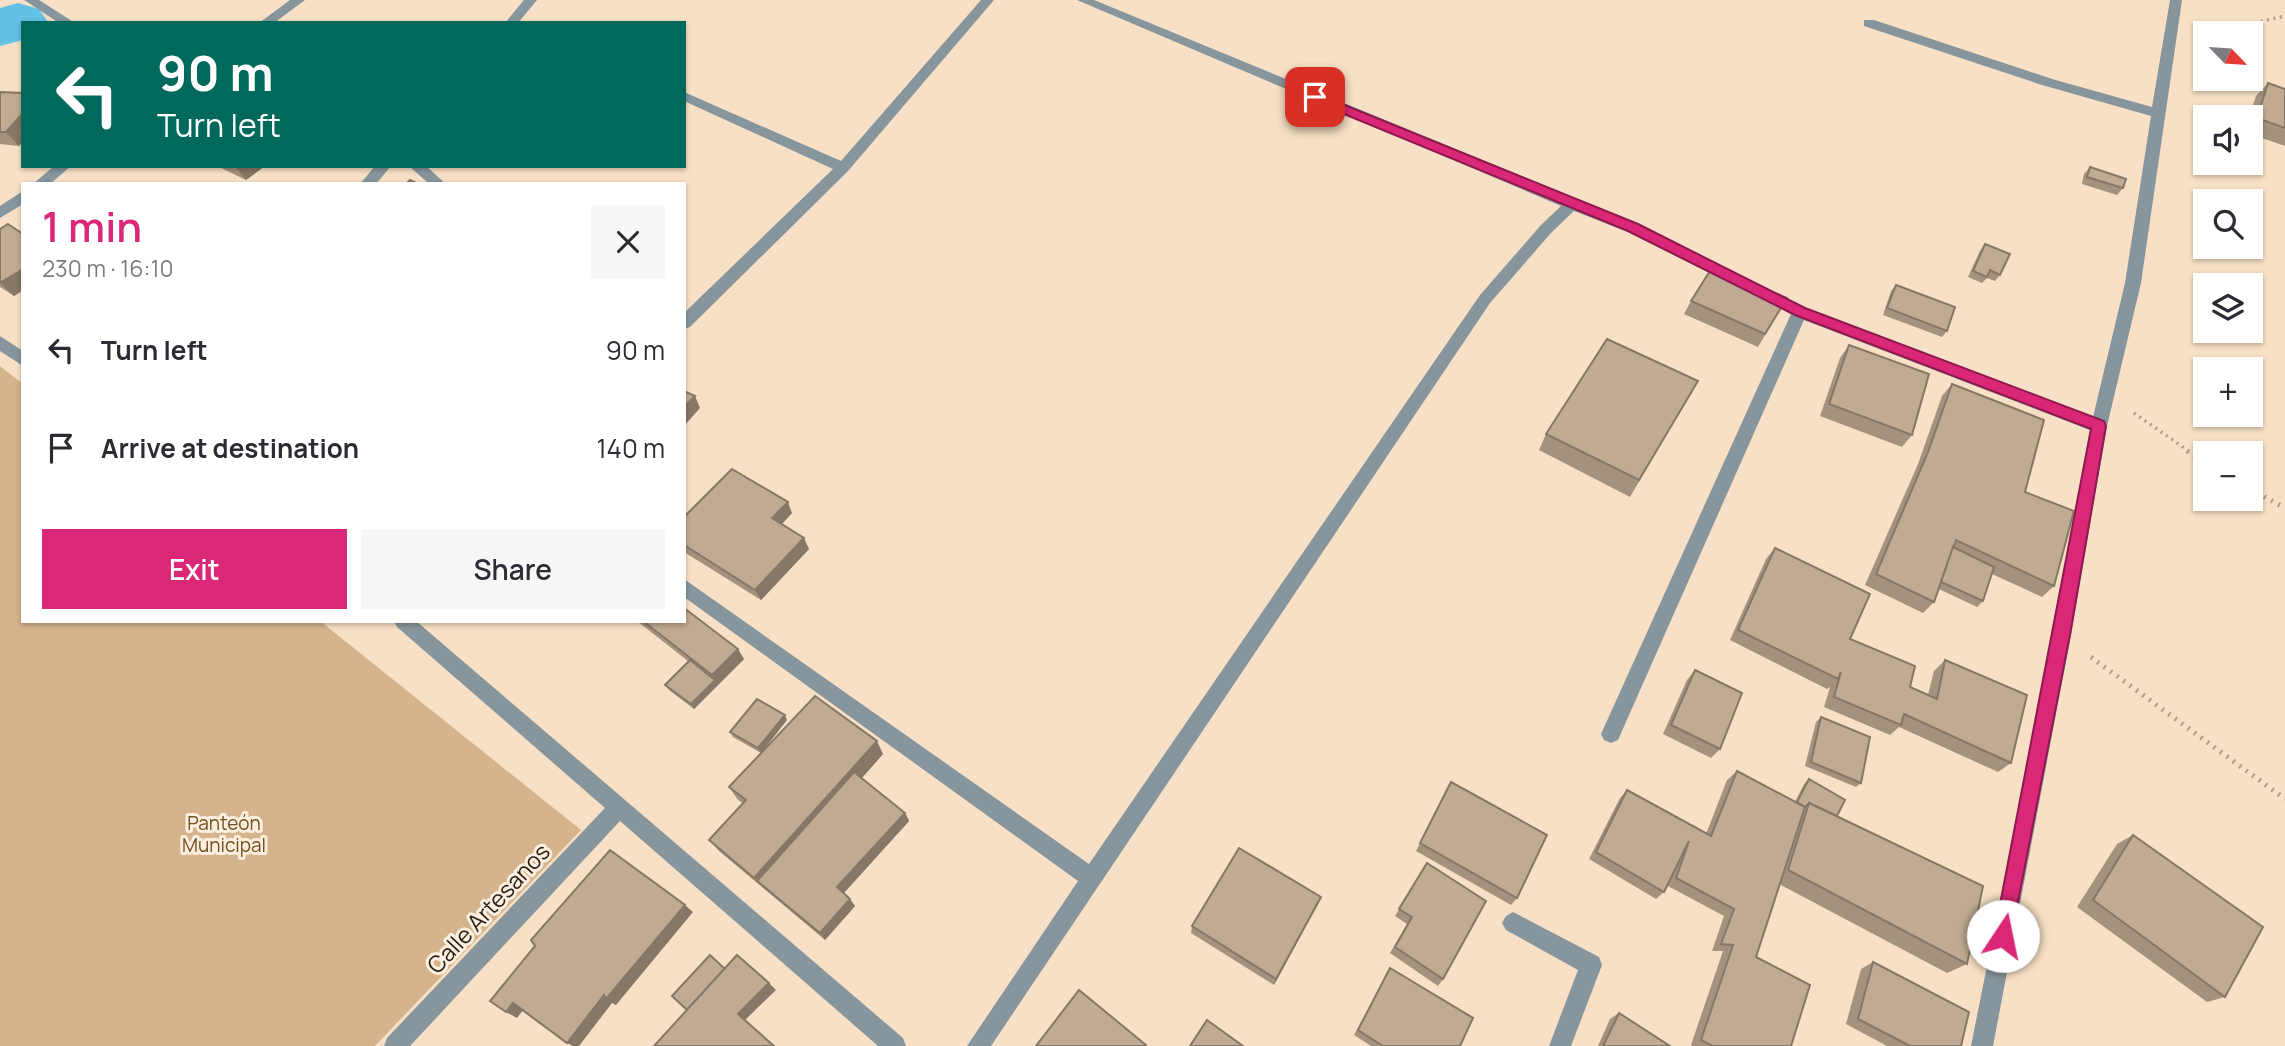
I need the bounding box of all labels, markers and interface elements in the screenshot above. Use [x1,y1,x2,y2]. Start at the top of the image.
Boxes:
north arrow [2193,21,2263,91]
map controls [2193,21,2263,511]
text: 90 m [157,39,274,106]
icon: left [42,49,133,140]
pin [1285,67,1345,127]
icon: arrive [1296,78,1334,116]
text: Turn left [157,103,281,147]
button: sound [2193,105,2263,175]
button: search [2193,189,2263,259]
text: 1 min [42,197,142,255]
button: close [591,205,665,279]
text: 230 m · 16:10 [42,252,174,284]
button: layers [2193,273,2263,343]
icon: left [42,331,80,369]
text: Turn left [101,332,208,368]
text: 90 m [606,332,665,368]
button: + [2193,357,2263,427]
icon: arrive [42,429,80,467]
text: Arrive at destination [101,430,359,466]
text: 140 m [596,430,665,466]
button: − [2193,441,2263,511]
button: Exit [42,529,347,609]
button: Share [361,529,665,609]
park label: Panteón Municipal [182,810,266,858]
street label: Calle Artesanos [419,836,557,980]
position arrow [1966,899,2040,973]

